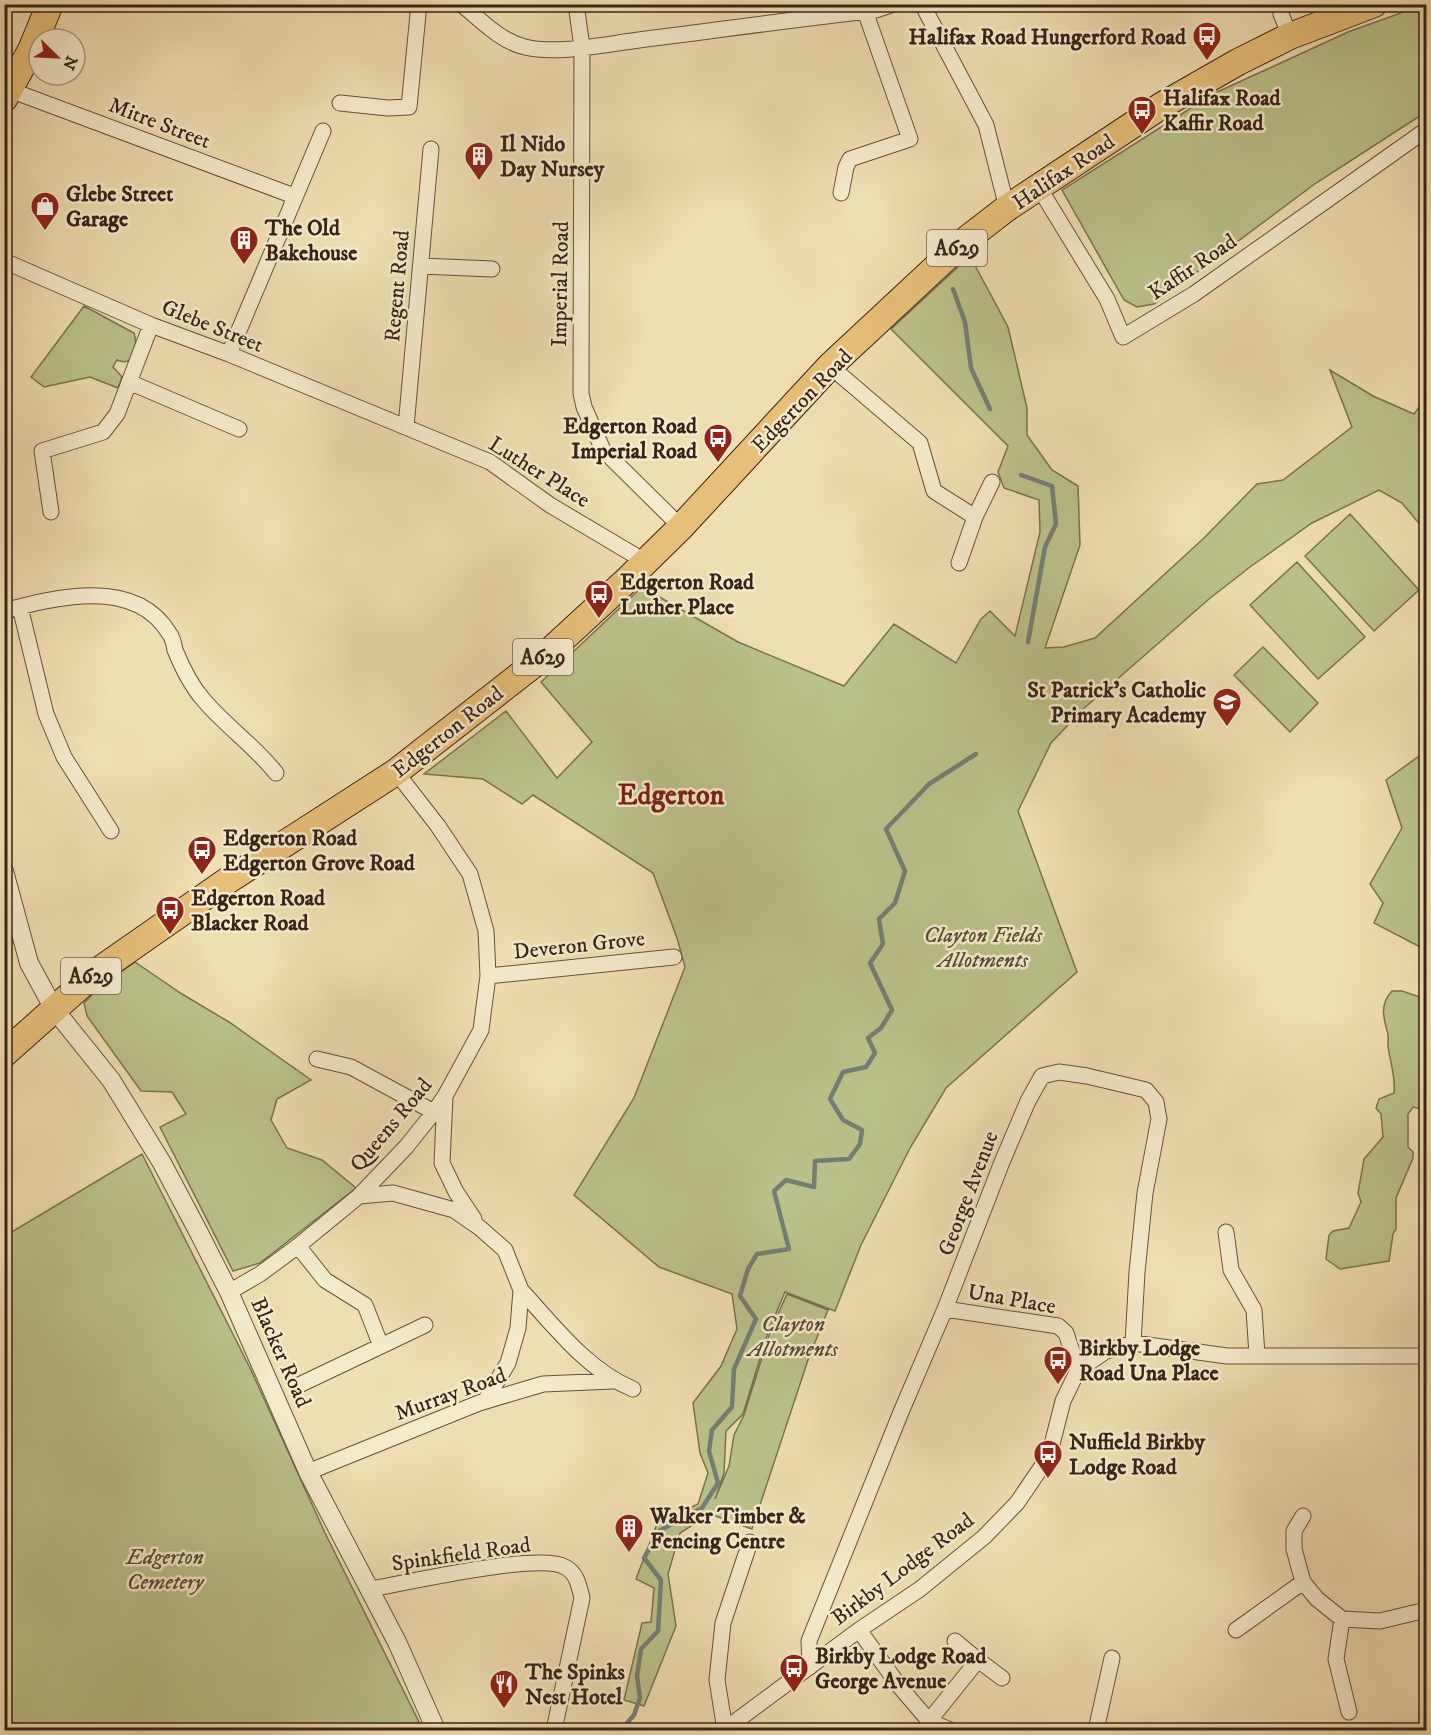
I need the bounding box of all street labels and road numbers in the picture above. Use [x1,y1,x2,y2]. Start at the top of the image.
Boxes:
street label: Mitre Street [105,92,214,155]
street label: Halifax Road [1008,128,1120,216]
street label: Imperial Road [546,221,575,347]
street label: Kaffir Road [1144,228,1242,307]
street label: Regent Road [379,229,416,343]
road number: A629 [927,230,987,266]
street label: Glebe Street [158,294,267,359]
street label: Edgerton Road [746,343,858,459]
street label: Luther Place [484,431,595,514]
road number: A629 [513,639,573,675]
street label: Edgerton Road [387,680,509,784]
street label: Deveron Grove [512,925,646,966]
road number: A629 [61,958,121,994]
street label: Queens Road [344,1073,438,1177]
street label: George Avenue [932,1127,1005,1260]
street label: Una Place [965,1278,1058,1321]
street label: Blacker Road [244,1293,317,1412]
street label: Murray Road [391,1362,510,1427]
street label: Birkby Lodge Road [826,1507,980,1632]
street label: Spinkfield Road [390,1531,532,1578]

